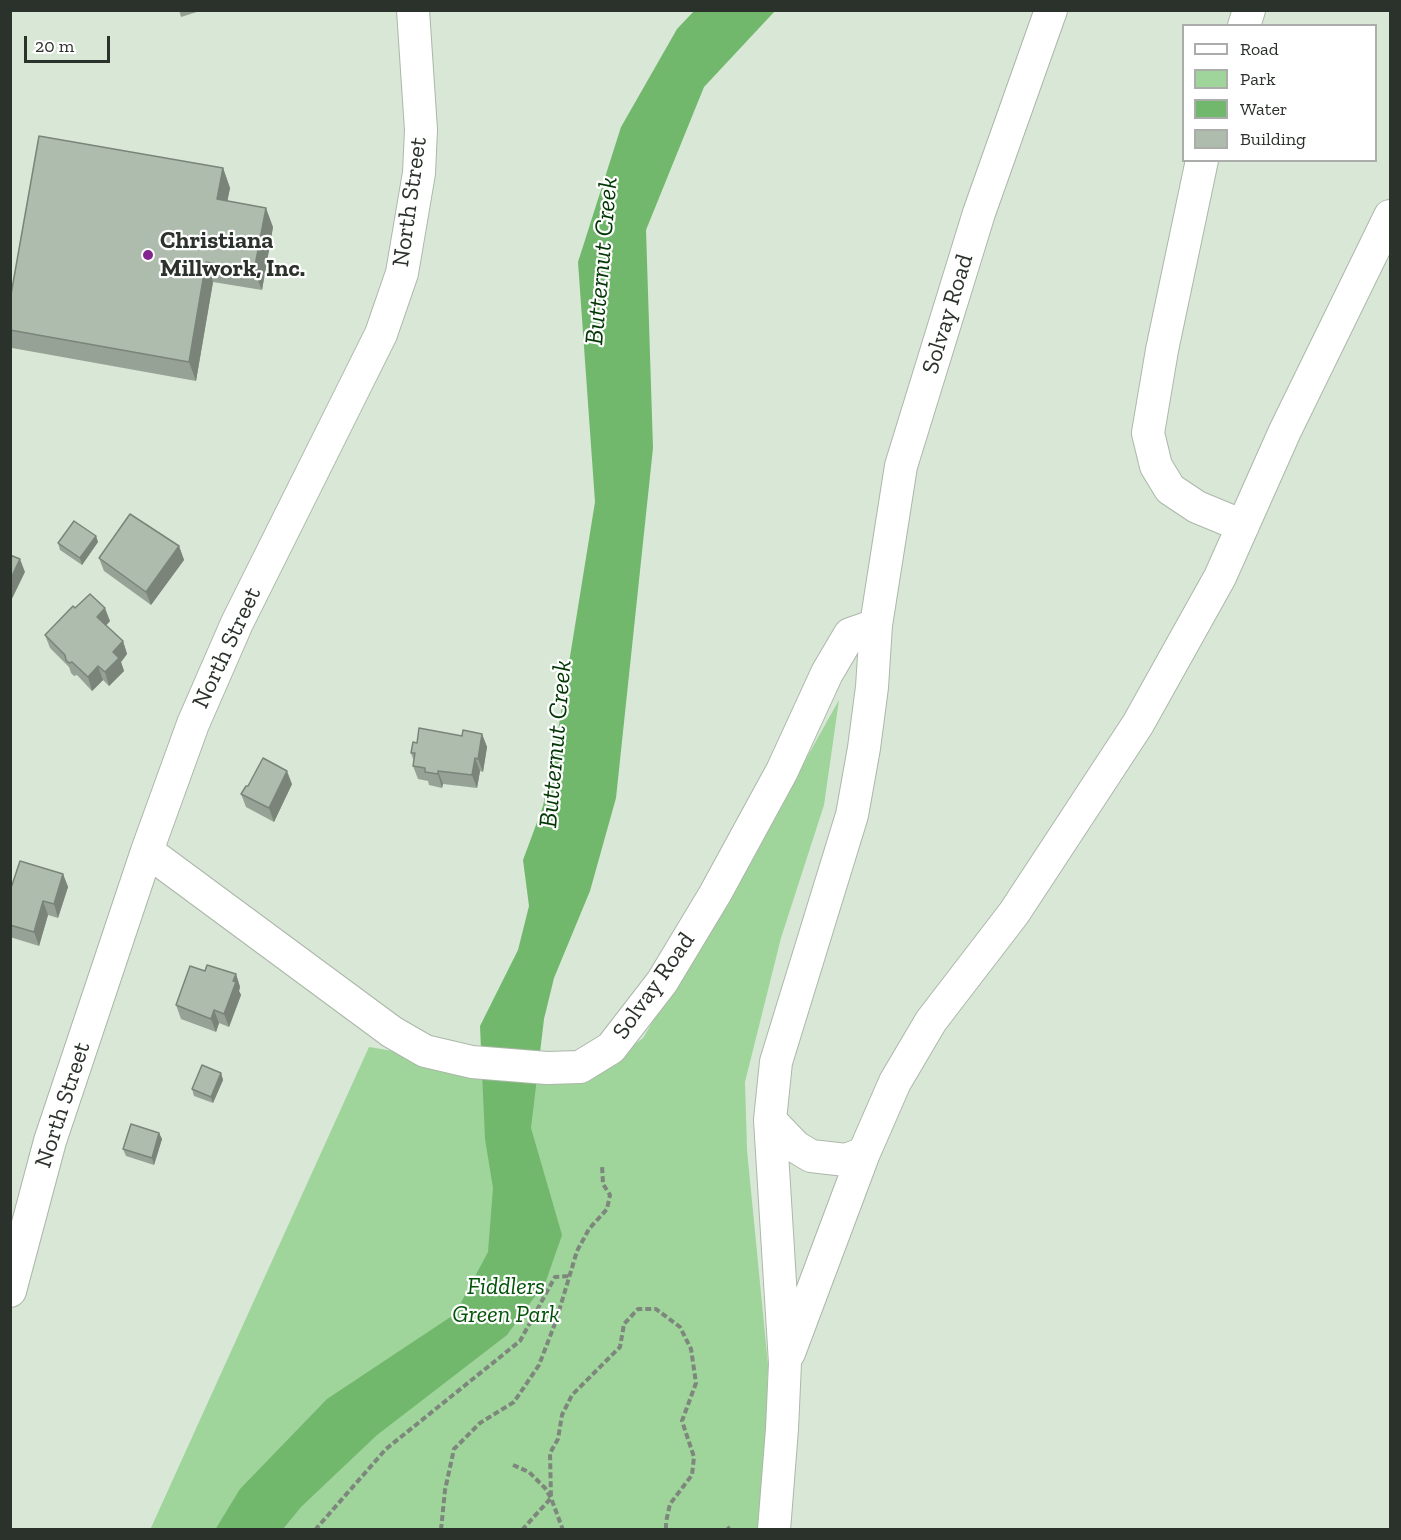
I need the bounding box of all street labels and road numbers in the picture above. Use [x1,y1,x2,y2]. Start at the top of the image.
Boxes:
street label: North Street [387,135,433,269]
street label: Solvay Road [916,251,980,377]
street label: North Street [186,583,268,713]
street label: Solvay Road [607,927,701,1045]
street label: North Street [29,1038,97,1172]

